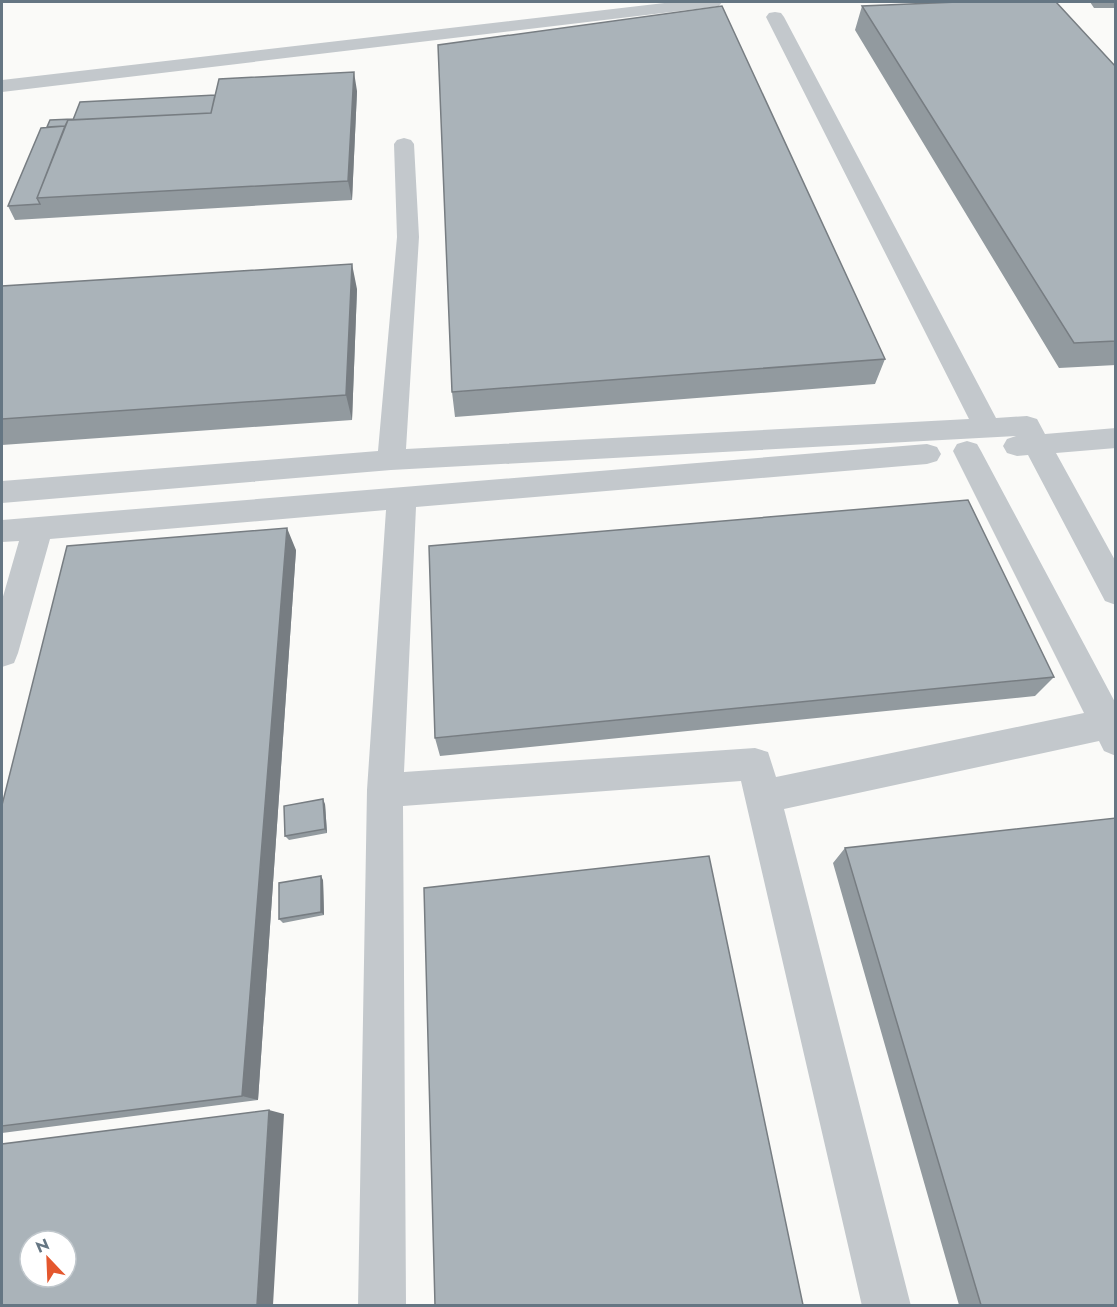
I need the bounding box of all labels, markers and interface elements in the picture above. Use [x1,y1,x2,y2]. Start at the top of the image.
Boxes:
north arrow [18,1229,78,1289]
text: N [32,1233,53,1259]

